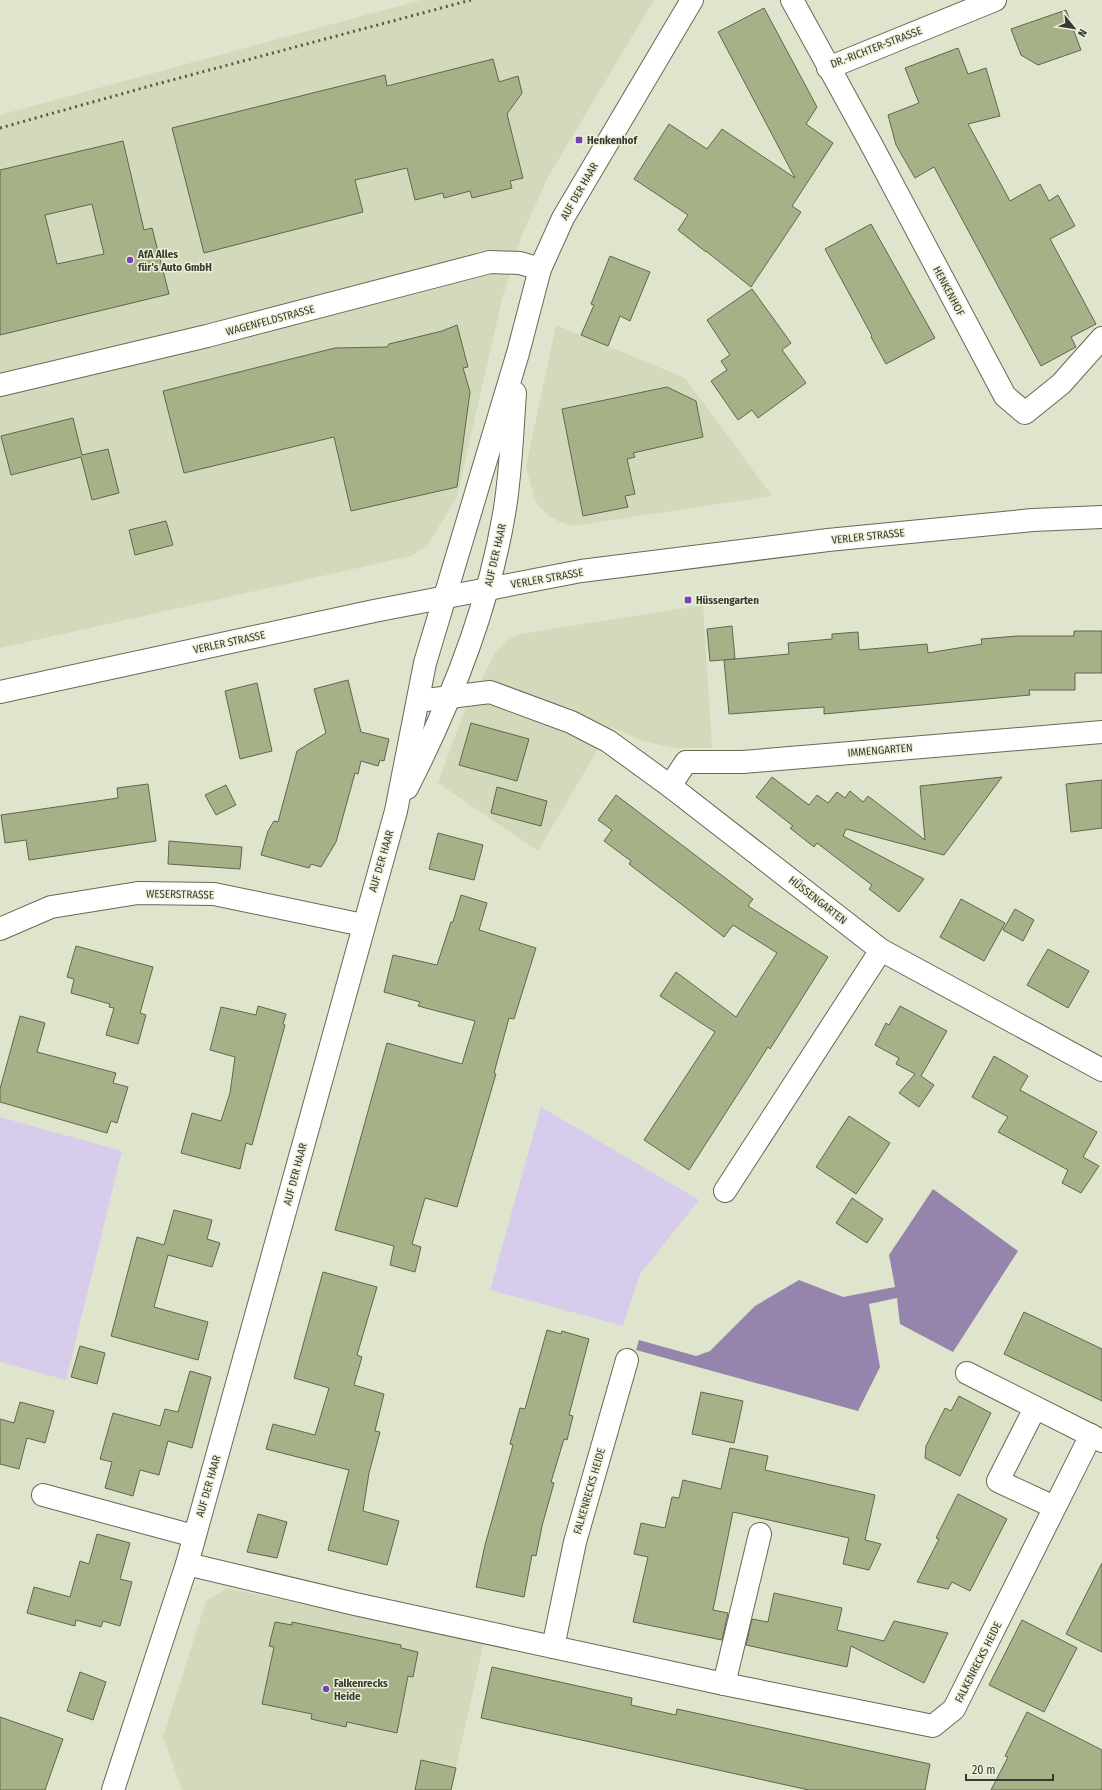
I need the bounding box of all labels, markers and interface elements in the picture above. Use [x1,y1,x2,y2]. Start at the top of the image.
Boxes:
north arrow [1054,8,1094,48]
street label: DR.-RICHTER-STRASSE [829,24,924,71]
text: N [1075,27,1090,39]
place label: Henkenhof [587,134,638,147]
marker: Henkenhof [574,135,584,145]
street label: AUF DER HAAR [558,160,601,222]
place label: AfA Alles für's Auto GmbH [137,248,212,274]
marker: AfA Alles für's Auto GmbH [125,255,135,265]
street label: HENKENHOF [930,264,967,319]
street label: WAGENFELDSTRASSE [224,302,316,339]
street label: AUF DER HAAR [482,523,509,588]
street label: VERLER STRASSE [831,526,905,547]
street label: VERLER STRASSE [510,566,584,591]
place label: Hüssengarten [696,594,759,607]
marker: Hüssengarten [683,595,693,605]
street label: VERLER STRASSE [192,629,266,656]
street label: IMMENGARTEN [847,741,913,760]
street label: AUF DER HAAR [366,829,397,894]
street label: HÜSSENGARTEN [786,874,849,927]
street label: WESERSTRASSE [146,887,214,902]
street label: AUF DER HAAR [281,1142,310,1207]
street label: FALKENRECKS HEIDE [571,1446,608,1536]
street label: AUF DER HAAR [193,1454,224,1519]
street label: FALKENRECKS HEIDE [952,1620,1004,1705]
place label: Falkenrecks Heide [334,1677,388,1703]
marker: Falkenrecks Heide [321,1684,331,1694]
scale bar [966,1756,1053,1782]
text: 20 m [972,1763,996,1777]

